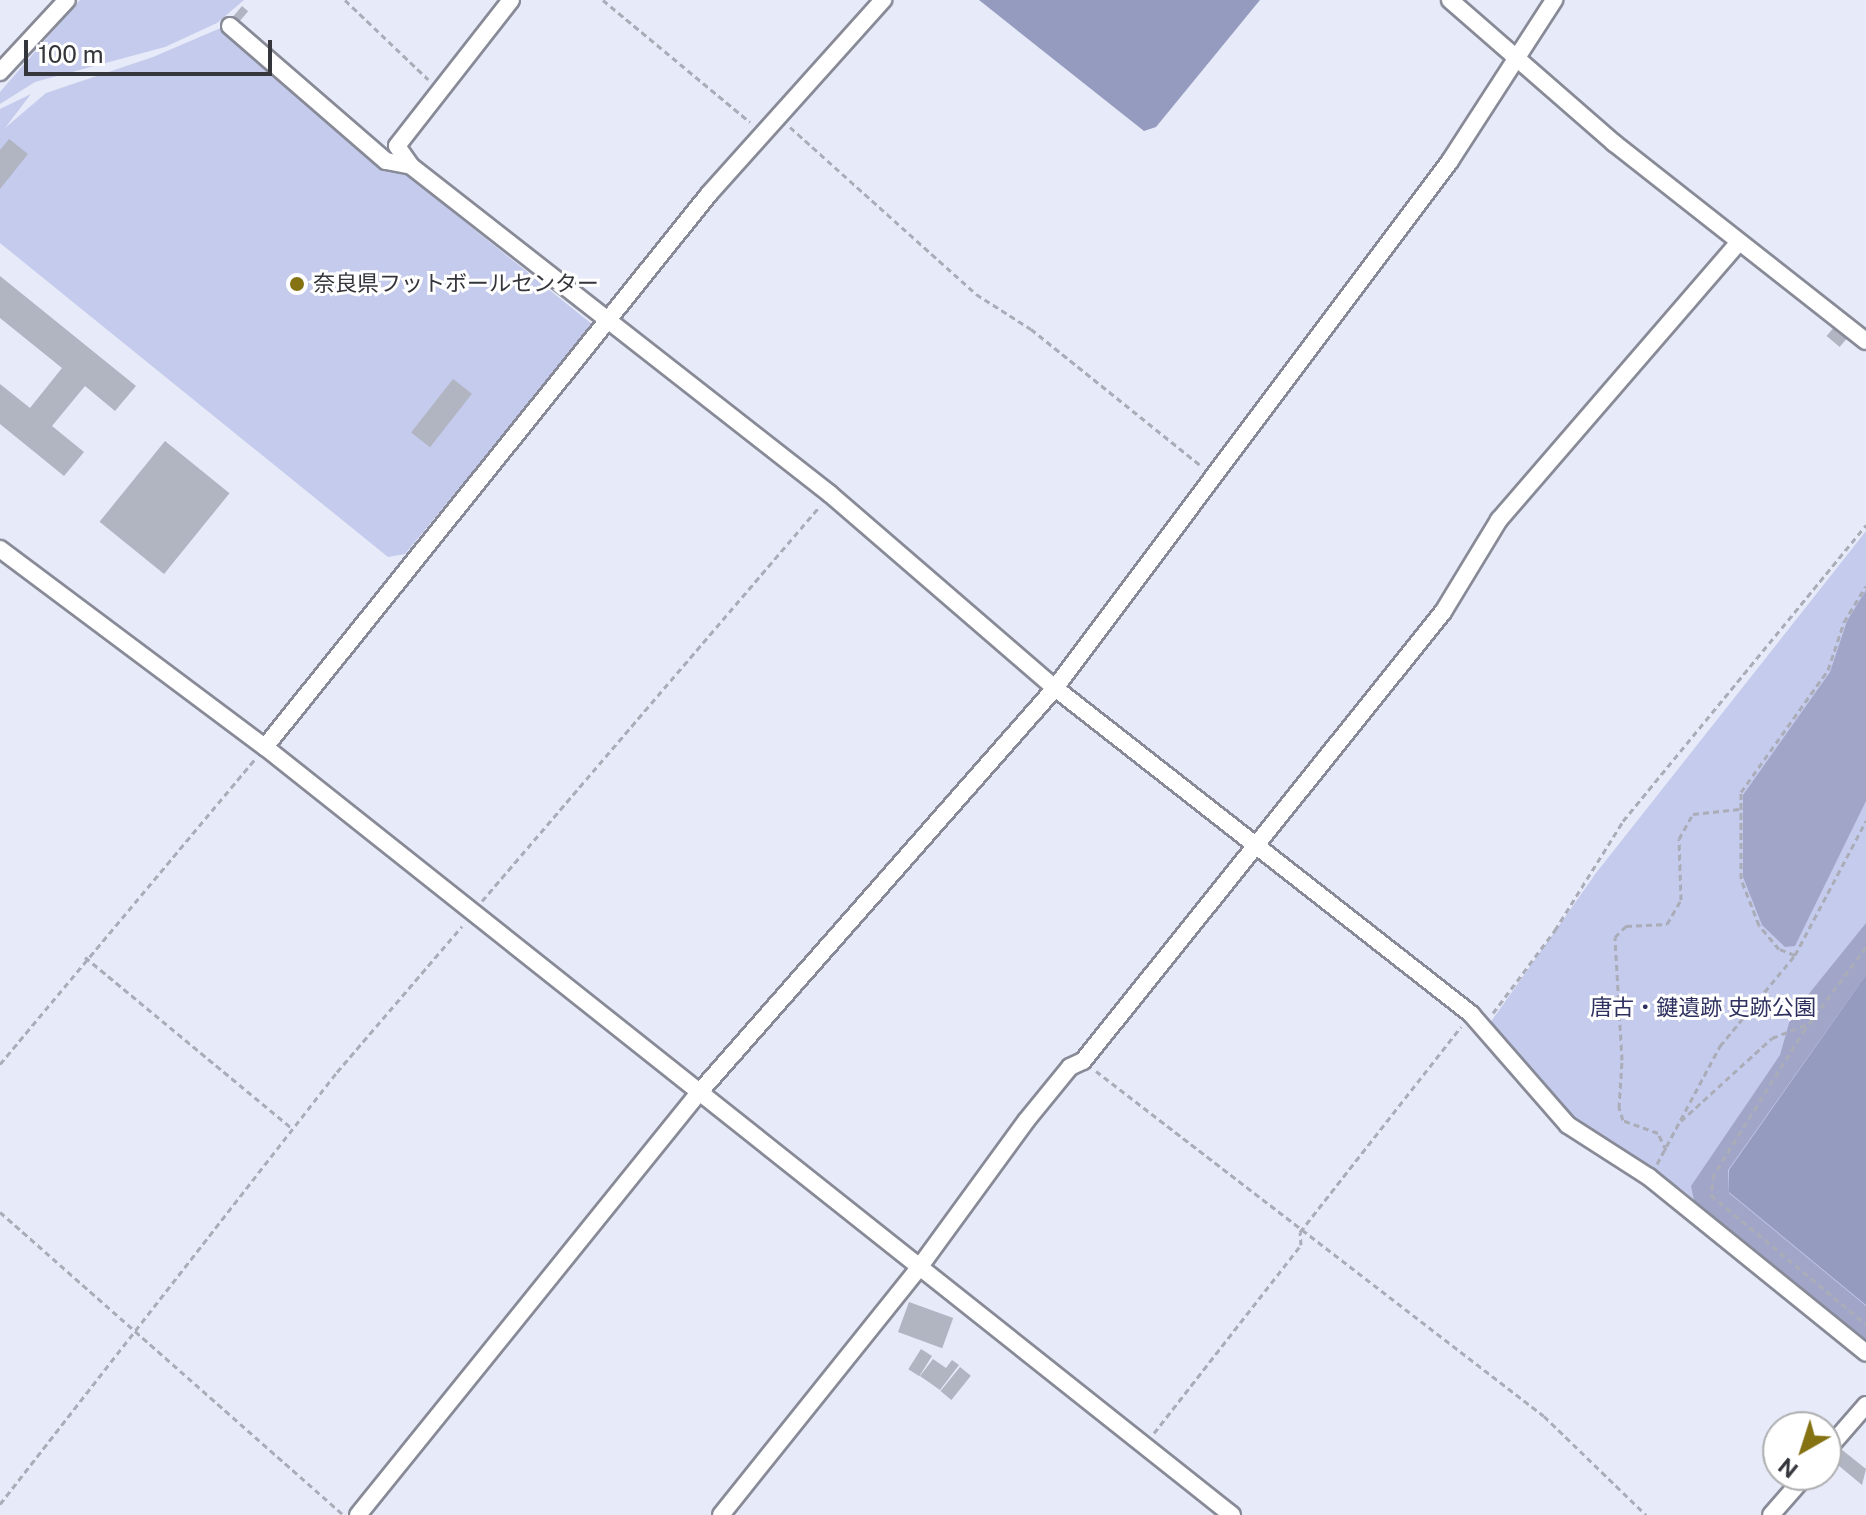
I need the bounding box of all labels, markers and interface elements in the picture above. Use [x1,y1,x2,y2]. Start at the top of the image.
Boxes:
scale bar [28,24,276,74]
text: 100 m [38,40,104,68]
place label: 奈良県フットボールセンター [313,271,599,297]
marker: 奈良県フットボールセンター [288,275,306,293]
park label: 唐古・鍵遺跡 史跡公園 [1590,995,1816,1021]
north arrow [1762,1411,1842,1491]
text: N [1773,1453,1803,1484]

